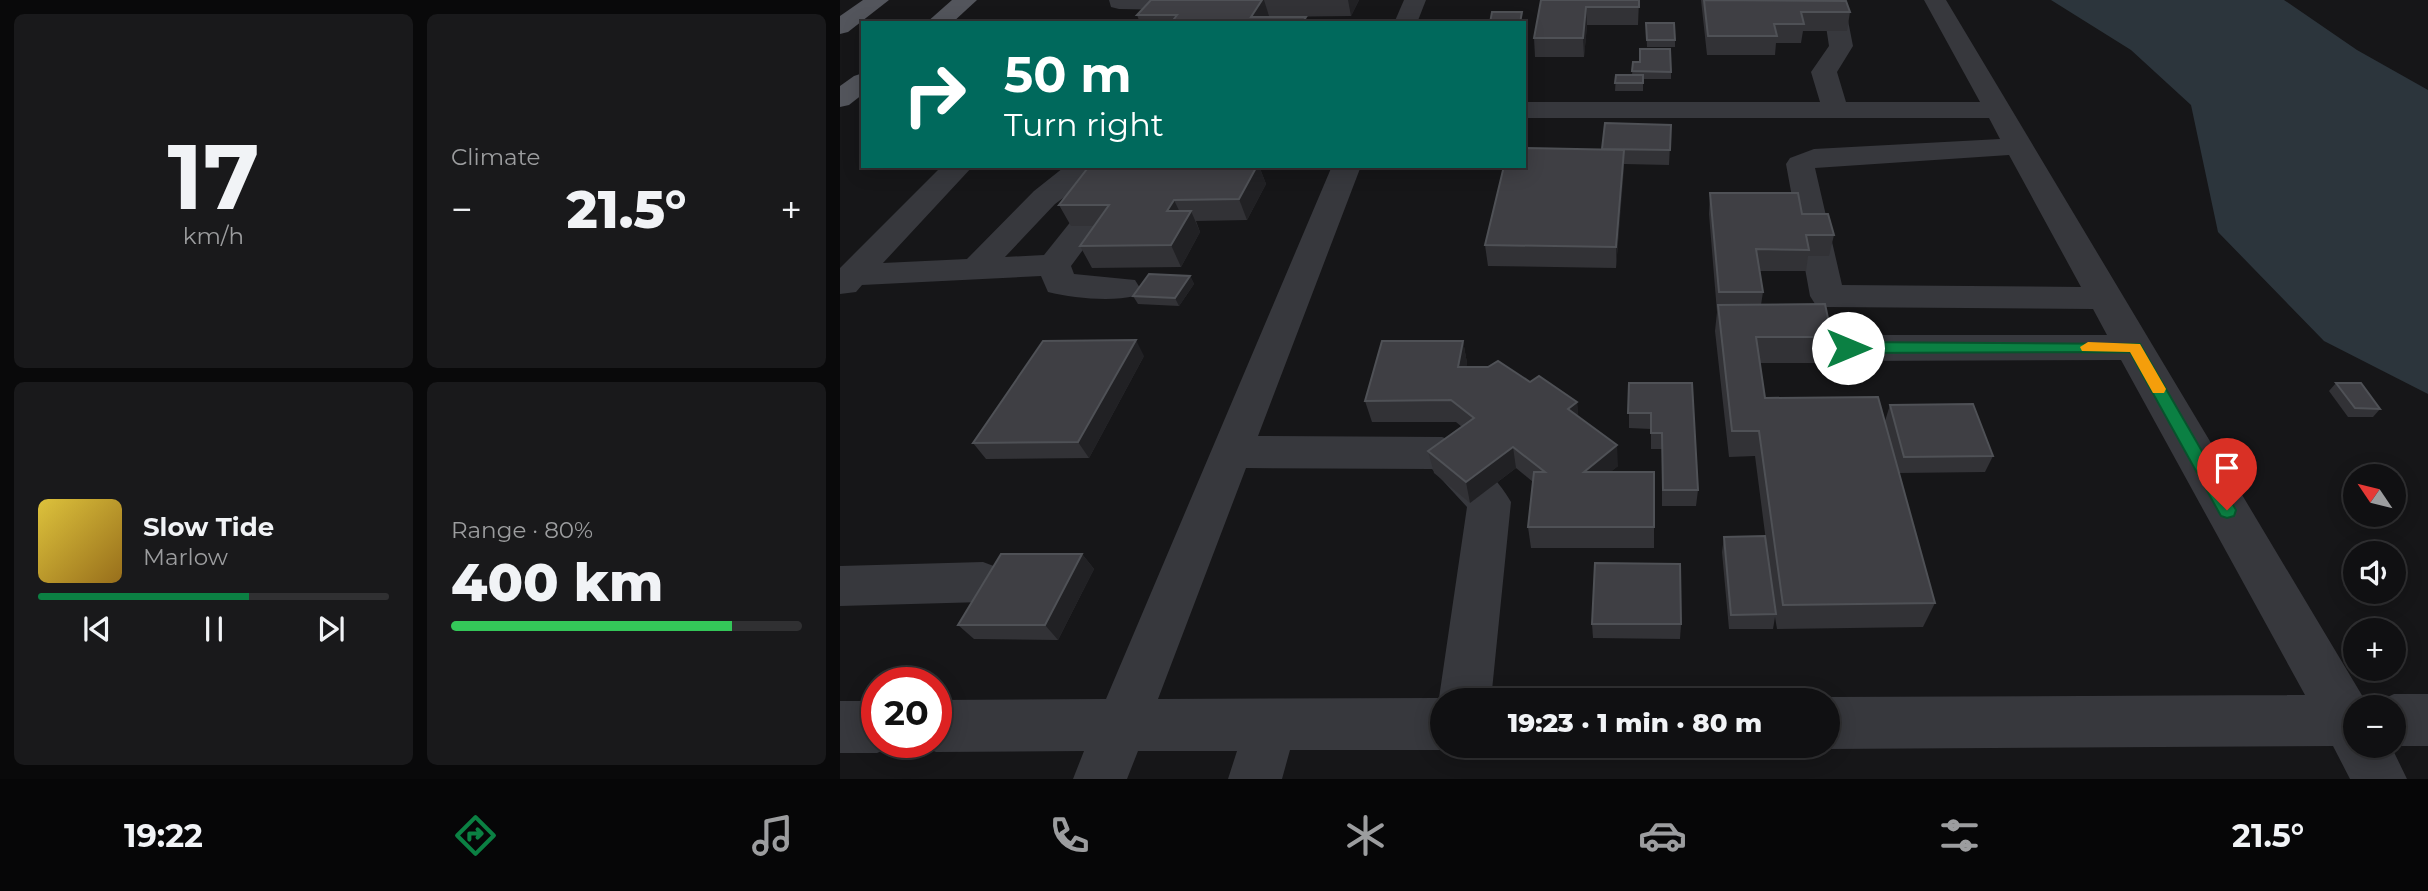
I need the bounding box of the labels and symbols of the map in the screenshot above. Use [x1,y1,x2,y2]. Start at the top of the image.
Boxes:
position arrow [1811,311,1885,385]
pin [2197,438,2257,510]
north arrow [2343,464,2406,527]
speed limit sign: 20 [861,667,952,758]

